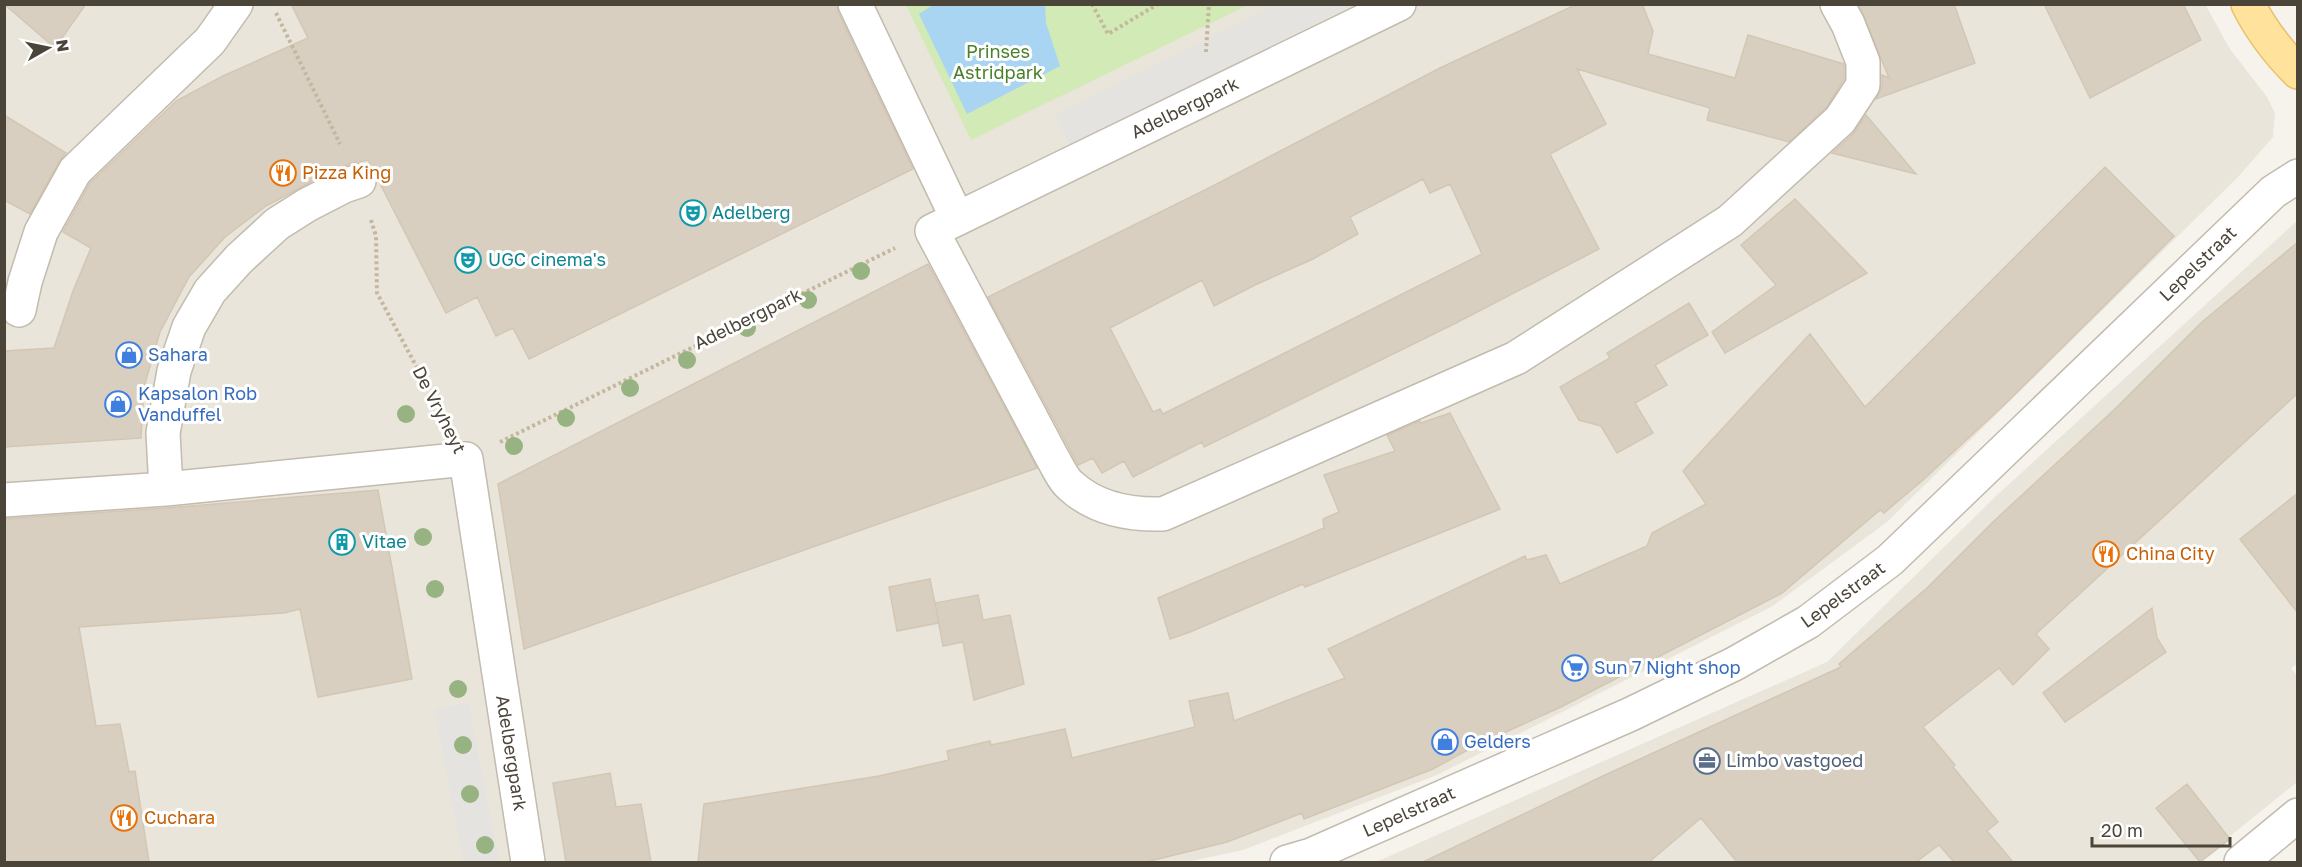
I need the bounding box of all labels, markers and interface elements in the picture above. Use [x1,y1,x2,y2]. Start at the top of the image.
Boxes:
north arrow [18,18,78,78]
text: N [52,38,74,53]
park label: Prinses Astridpark [953,40,1043,83]
street label: Adelbergpark [1127,72,1242,143]
restaurant icon: Pizza King [268,158,298,188]
place label: Pizza King [302,161,391,183]
theatre icon: Adelberg [678,198,708,228]
place label: Adelberg [712,201,791,223]
street label: Lepelstraat [2154,221,2240,305]
theatre icon: UGC cinema's [453,245,483,275]
place label: UGC cinema's [488,248,606,270]
street label: Adelbergpark [690,283,805,354]
shop icon: Sahara [114,340,144,370]
place label: Sahara [148,343,208,365]
street label: De Vryheyt [408,362,471,457]
place label: Kapsalon Rob Vanduffel [138,382,257,425]
shop icon: Kapsalon Rob Vanduffel [103,389,133,419]
building icon: Vitae [327,527,357,557]
place label: Vitae [362,530,407,552]
restaurant icon: China City [2091,539,2121,569]
place label: China City [2126,542,2215,564]
street label: Lepelstraat [1796,556,1889,632]
supermarket icon: Sun 7 Night shop [1560,653,1590,683]
place label: Sun 7 Night shop [1594,656,1741,678]
street label: Adelbergpark [492,693,532,812]
shop icon: Gelders [1430,727,1460,757]
place label: Gelders [1464,730,1531,752]
office icon: Limbo vastgoed [1692,746,1722,776]
place label: Limbo vastgoed [1726,749,1863,771]
street label: Lepelstraat [1359,781,1458,841]
restaurant icon: Cuchara [109,803,139,833]
place label: Cuchara [144,806,215,828]
scale bar [2092,810,2230,848]
text: 20 m [2101,819,2143,841]

